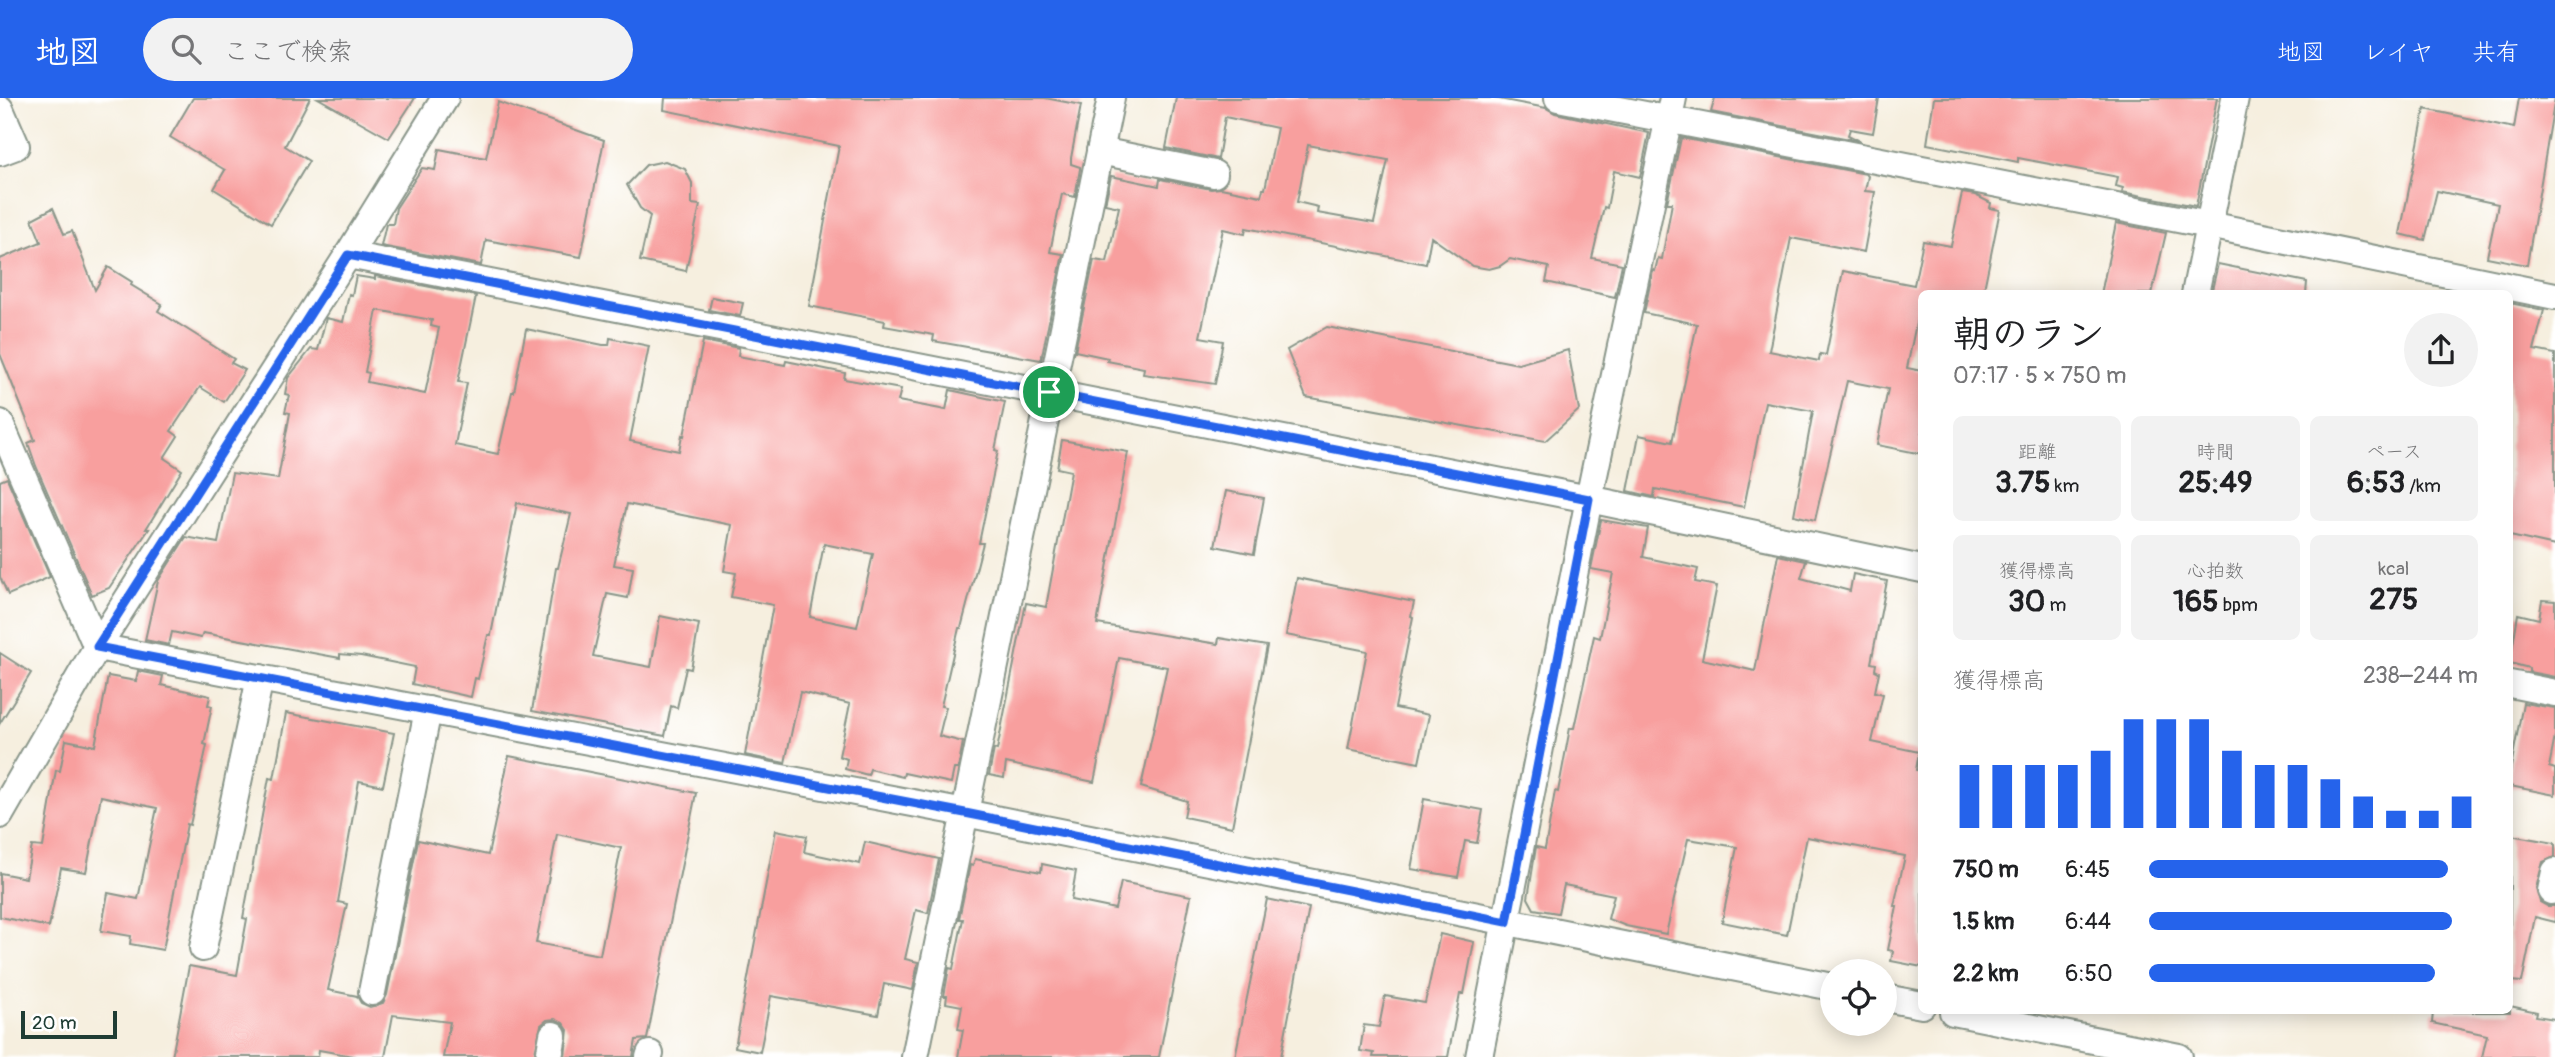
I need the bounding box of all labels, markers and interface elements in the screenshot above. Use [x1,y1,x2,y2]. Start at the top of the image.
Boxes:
search box [143,18,633,81]
icon: search [167,30,205,68]
text: 地図 [35,32,101,73]
text: ここで検索 [223,36,353,68]
text: 地図 [2277,38,2325,67]
text: レイヤ [2363,38,2434,67]
text: 共有 [2472,38,2520,67]
text: 朝のラン [1953,311,2105,359]
button: share [2404,313,2478,387]
text: 07:17 · 5 × 750 m [1953,361,2126,390]
pin [1019,362,1079,422]
icon: arrive [1030,373,1068,411]
text: 距離 [2018,440,2056,464]
text: 時間 [2196,440,2235,464]
text: ペース [2366,440,2422,464]
text: 3.75 [1995,464,2050,501]
text: 25:49 [2179,464,2252,501]
text: 6:53 [2347,464,2405,501]
text: km [2050,474,2079,498]
text: /km [2405,474,2441,498]
text: kcal [2378,557,2409,581]
text: 獲得標高 [1999,559,2075,583]
text: 心拍数 [2187,559,2244,583]
text: 275 [2369,581,2418,618]
text: 30 [2008,583,2045,620]
text: 165 [2173,583,2219,620]
text: m [2045,593,2066,617]
text: bpm [2219,593,2258,617]
text: 238–244 m [2363,661,2478,690]
text: 獲得標高 [1953,666,2045,695]
text: 750 m [1953,855,2019,884]
text: 6:45 [2065,855,2110,884]
text: 1.5 km [1953,907,2015,936]
text: 6:44 [2065,907,2111,936]
map controls [1820,959,1897,1036]
button: locate [1820,959,1897,1036]
text: 2.2 km [1953,959,2019,988]
text: 6:50 [2065,959,2113,988]
scale bar [21,1008,117,1040]
text: 20 m [32,1011,77,1035]

